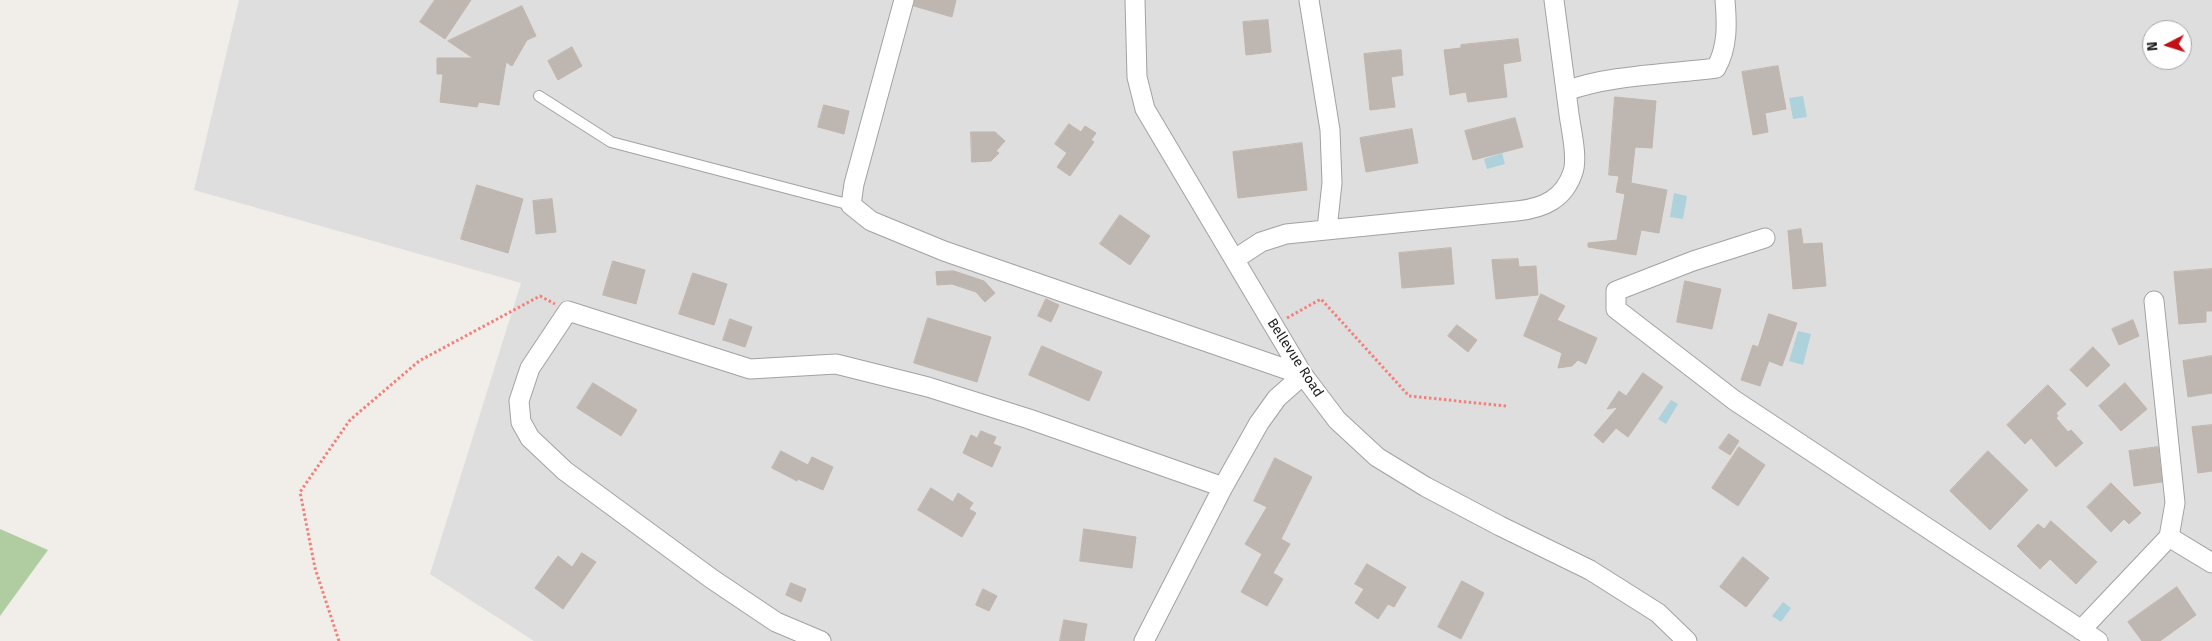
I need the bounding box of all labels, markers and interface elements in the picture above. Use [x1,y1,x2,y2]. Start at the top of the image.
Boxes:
north arrow [2142,20,2192,70]
text: N [2144,41,2161,52]
street label: Bellevue Road [1263,315,1327,401]

